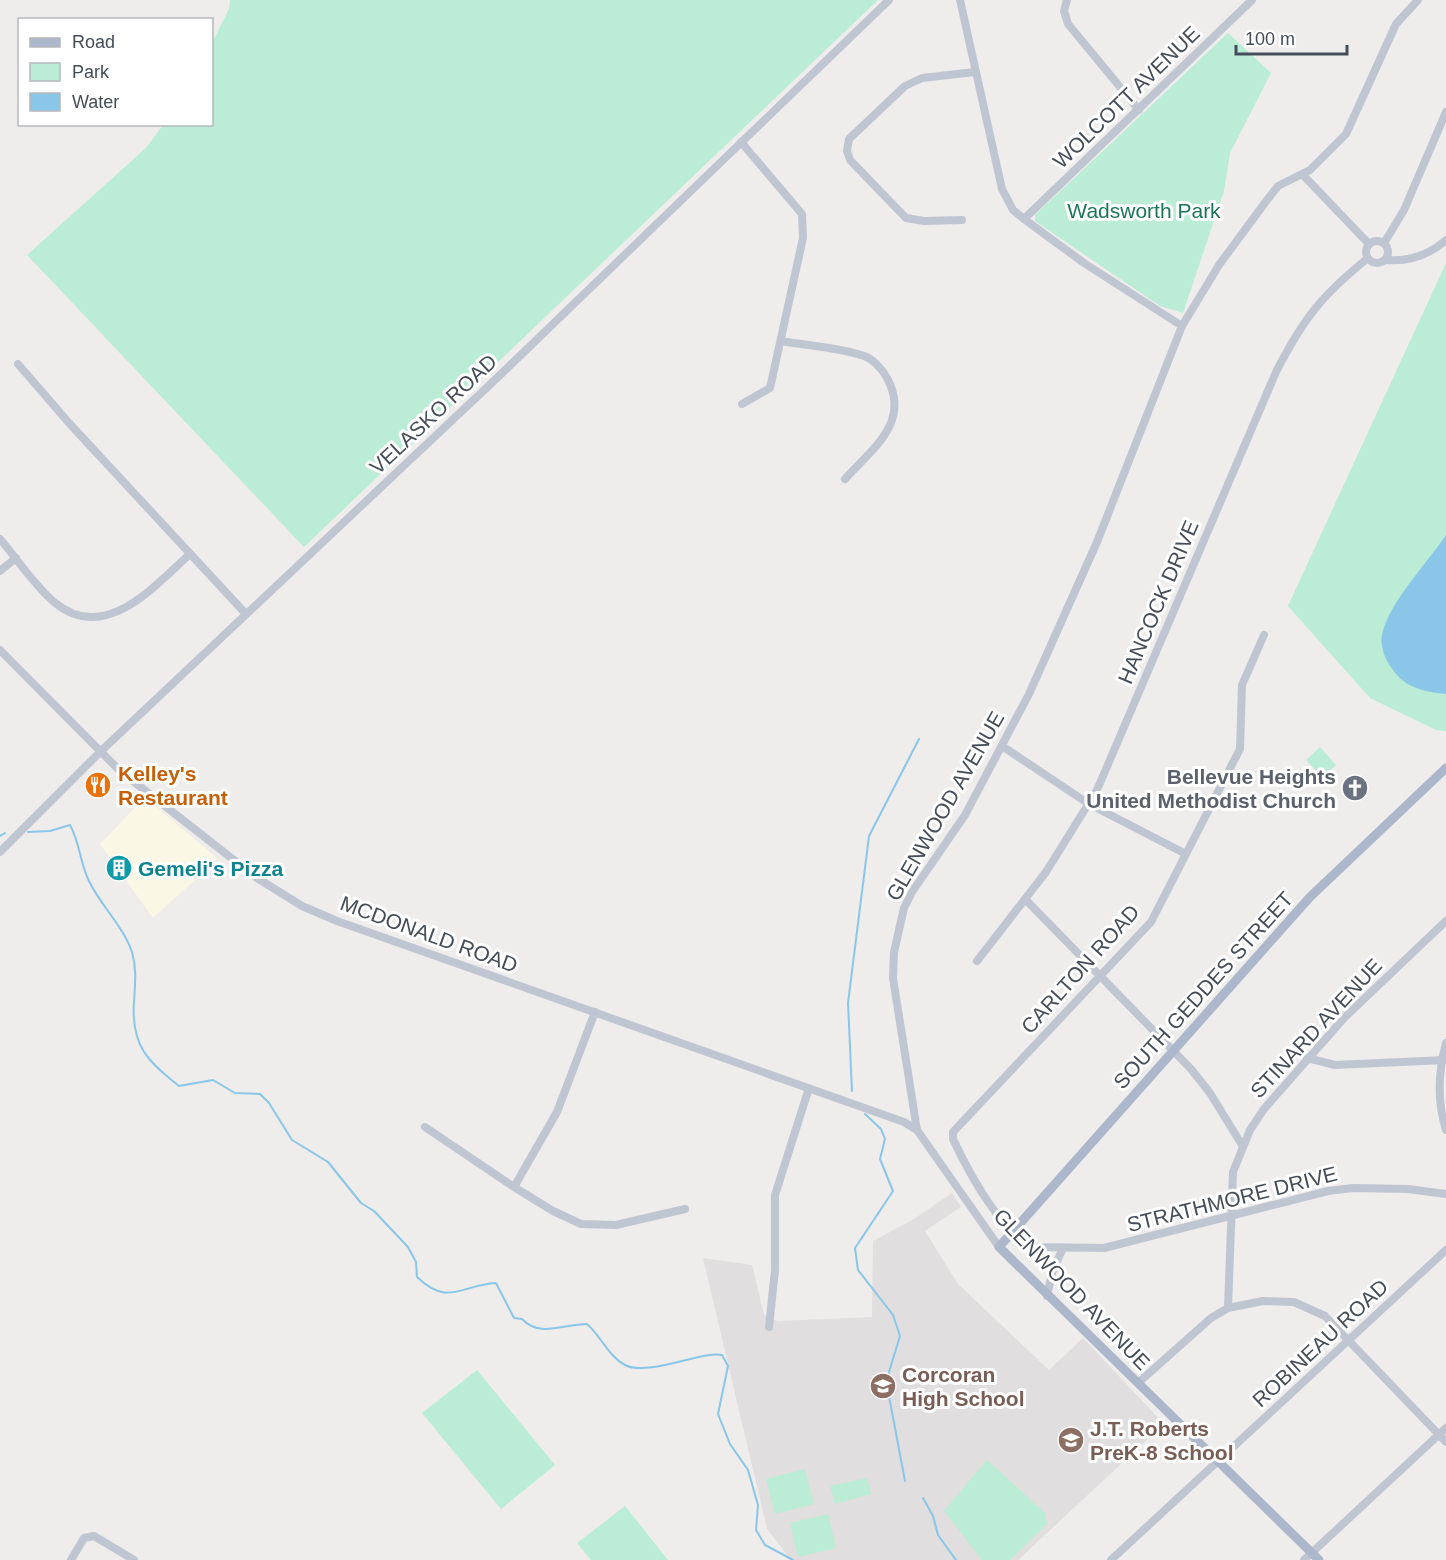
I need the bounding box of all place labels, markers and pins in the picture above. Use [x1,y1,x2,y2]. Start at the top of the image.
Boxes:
place label: Kelley's Restaurant [118,762,228,809]
place label: Bellevue Heights United Methodist Church [1086,765,1336,812]
restaurant icon: Kelley's Restaurant [83,770,113,800]
church icon: Bellevue Heights United Methodist Church [1340,773,1370,803]
building icon: Gemeli's Pizza [104,853,134,883]
place label: Gemeli's Pizza [138,857,283,880]
place label: Corcoran High School [902,1363,1025,1410]
school or university icon: Corcoran High School [868,1371,898,1401]
place label: J.T. Roberts PreK-8 School [1090,1417,1234,1464]
school or university icon: J.T. Roberts PreK-8 School [1056,1425,1086,1455]

